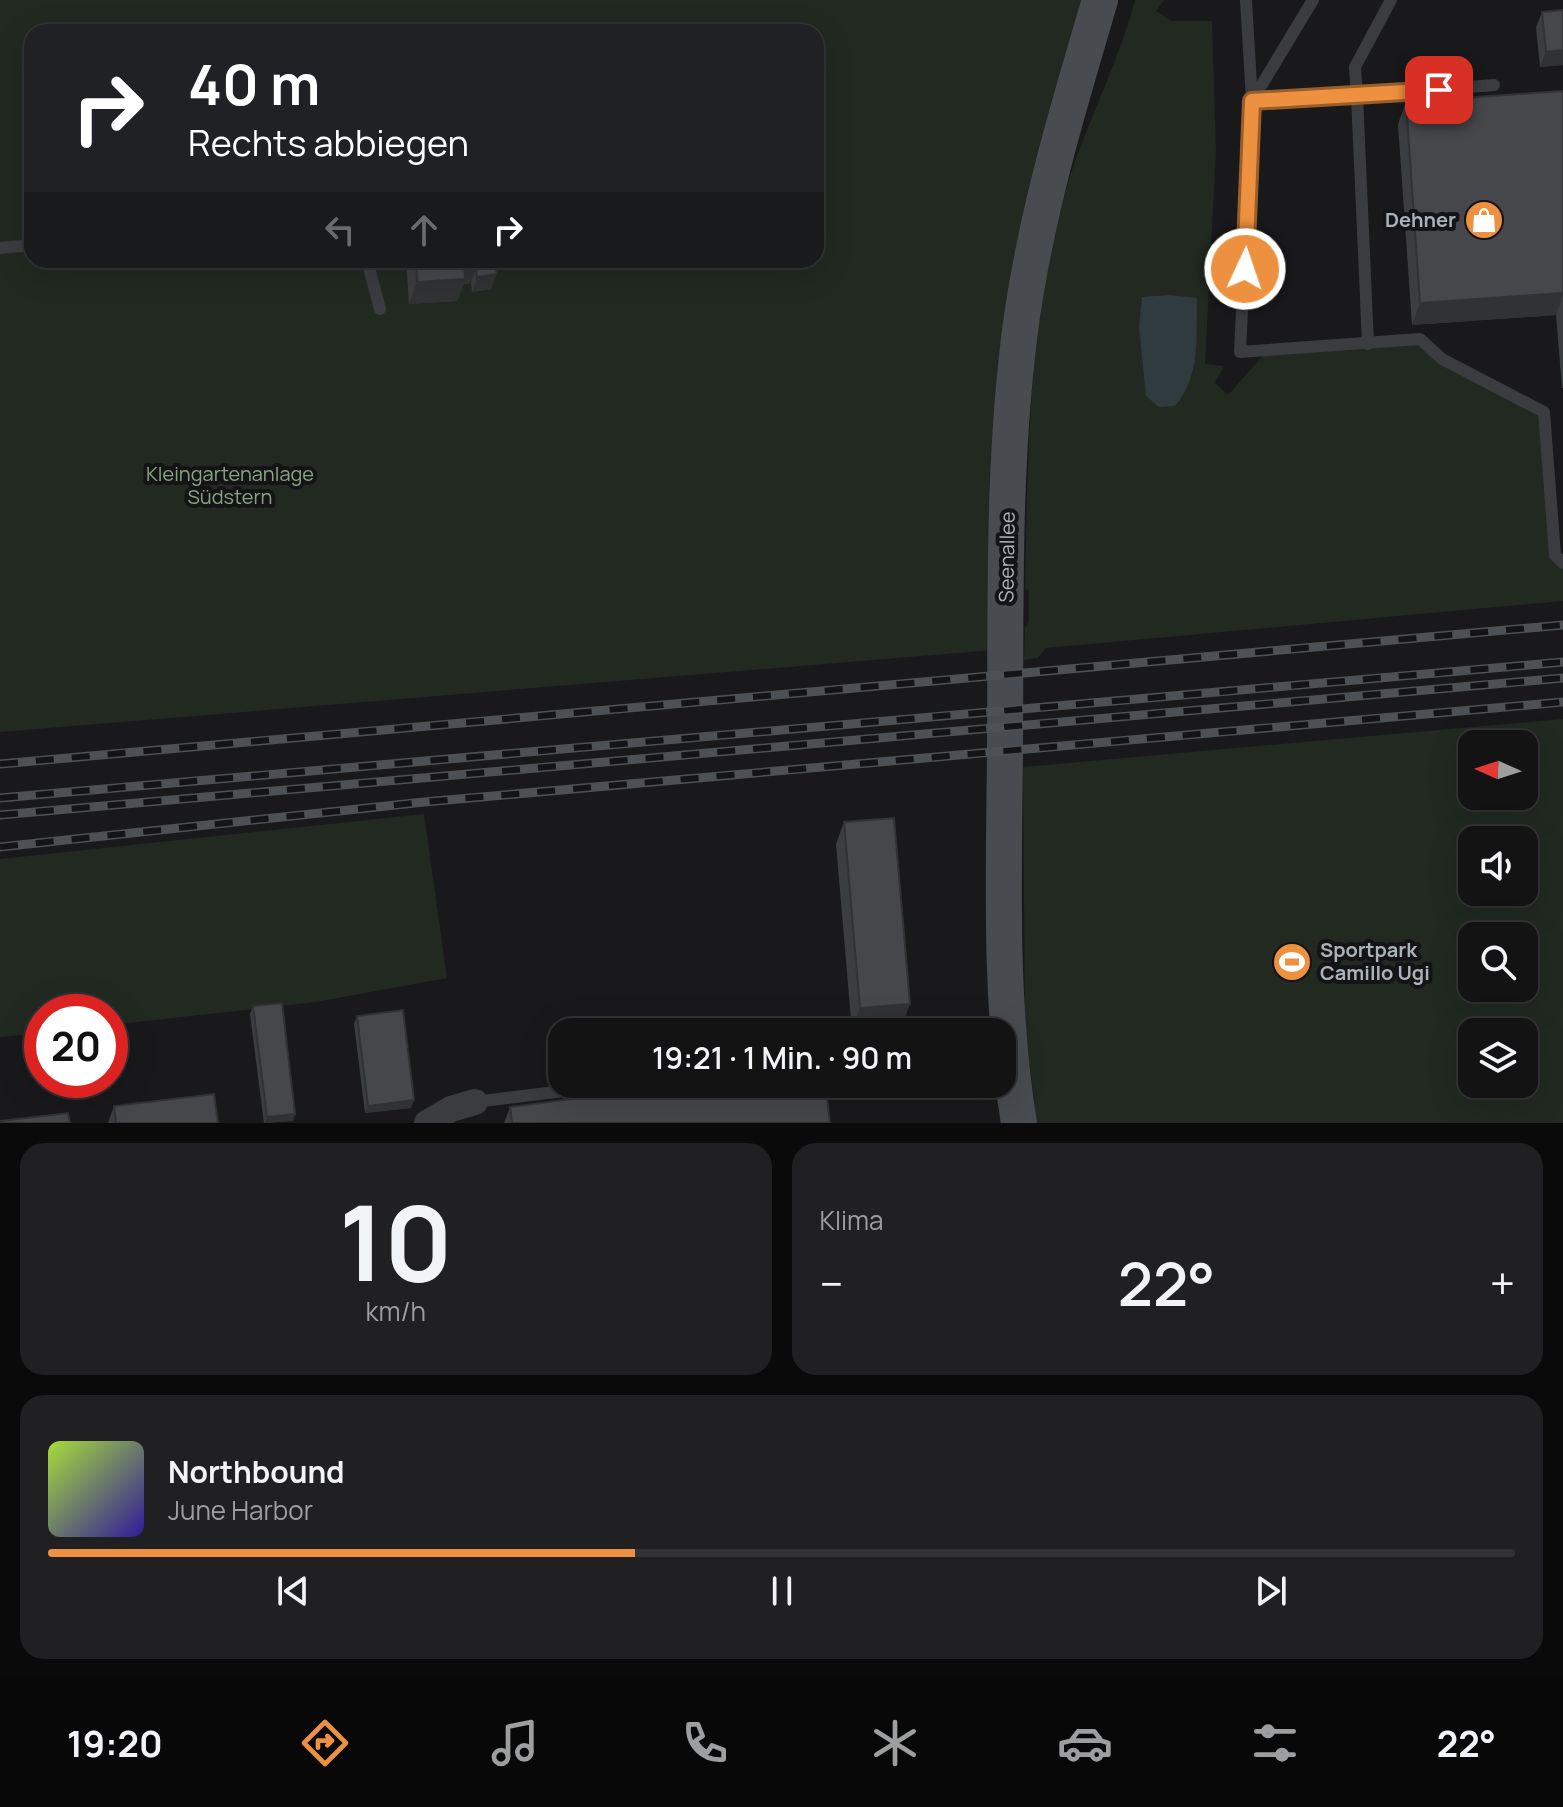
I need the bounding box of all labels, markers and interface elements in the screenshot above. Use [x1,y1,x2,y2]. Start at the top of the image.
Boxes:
text: 40 m [188,45,320,122]
icon: right [56,56,160,160]
pin [1405,56,1473,124]
icon: arrive [1417,68,1461,112]
text: Rechts abbiegen [188,118,469,167]
shop icon: Dehner [1463,199,1505,241]
place label: Dehner [1385,206,1456,233]
icon: left [318,208,362,252]
icon: ahead [402,208,446,252]
icon: right [486,208,530,252]
position arrow [1203,227,1287,311]
park label: Kleingartenanlage Südstern [146,460,314,510]
street label: Seenallee [992,511,1021,603]
north arrow [1458,730,1538,810]
map controls [1458,730,1538,1098]
button: sound [1458,826,1538,906]
button: search [1458,922,1538,1002]
place label: Sportpark Camillo Ugi [1320,936,1430,986]
sports icon: Sportpark Camillo Ugi [1271,941,1313,983]
speed limit sign: 20 [24,994,128,1098]
button: layers [1458,1018,1538,1098]
text: 19:21 · 1 Min. · 90 m [652,1037,912,1078]
text: 10 [339,1170,453,1312]
text: Klima [820,1202,884,1238]
text: 22° [1118,1242,1215,1324]
text: − [820,1253,843,1313]
text: + [1490,1253,1515,1313]
text: km/h [366,1293,426,1329]
text: Northbound [168,1451,345,1492]
text: June Harbor [168,1492,313,1528]
icon: previous [271,1569,315,1613]
icon: pause [760,1569,804,1613]
icon: next [1249,1569,1293,1613]
icon: directions [297,1715,353,1771]
icon: music [487,1715,543,1771]
icon: phone [677,1715,733,1771]
icon: climate [867,1715,923,1771]
icon: car [1057,1715,1113,1771]
icon: filters [1247,1715,1303,1771]
text: 19:20 [67,1719,163,1768]
text: 22° [1437,1719,1496,1768]

